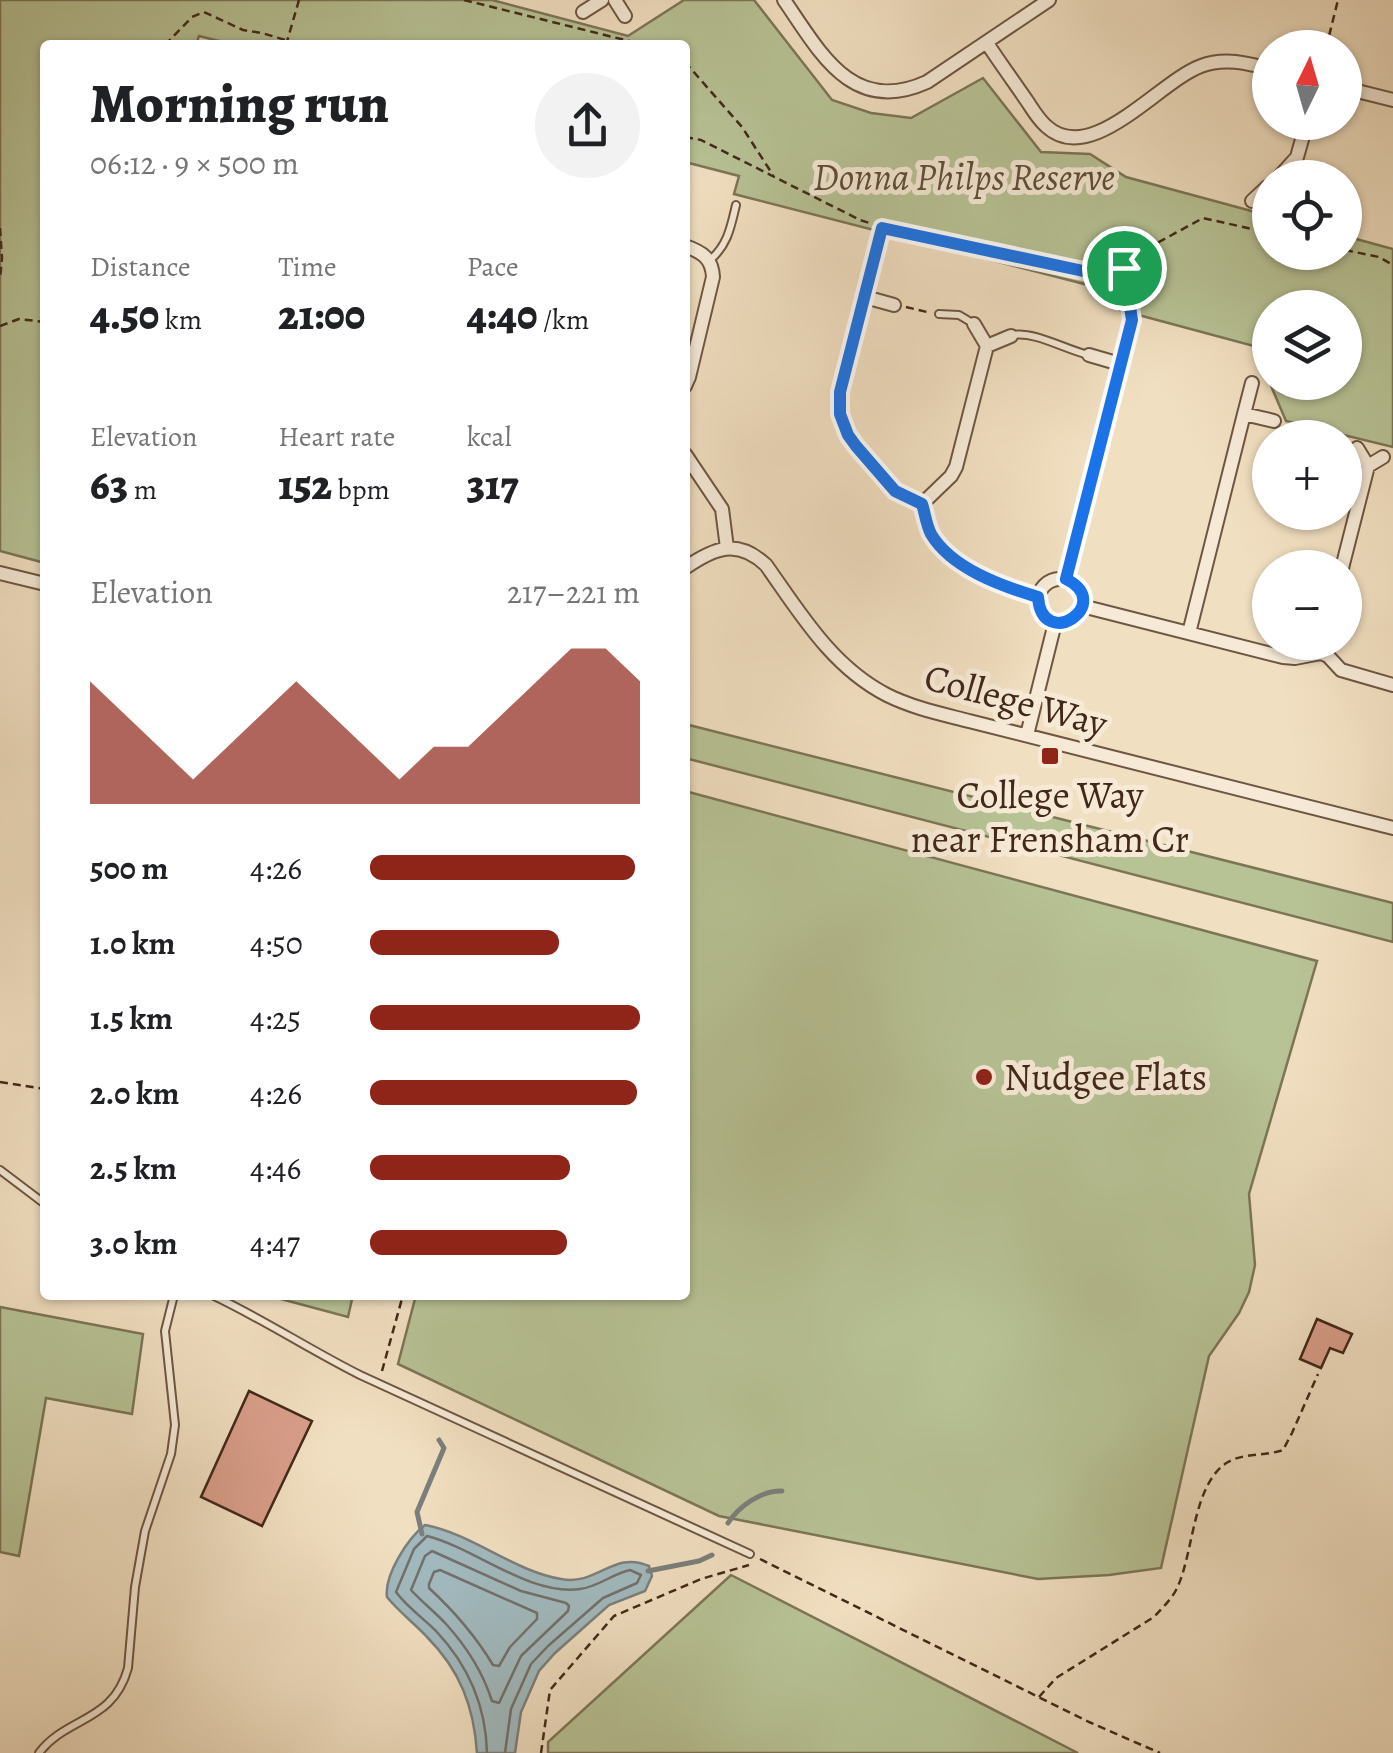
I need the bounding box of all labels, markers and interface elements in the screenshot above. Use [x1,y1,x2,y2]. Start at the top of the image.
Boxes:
north arrow [1252,30,1362,140]
map controls [1252,30,1362,660]
text: Morning run [90,66,389,141]
button: share [535,73,640,178]
text: 06:12 · 9 × 500 m [90,141,299,185]
park label: Donna Philps Reserve [813,151,1115,203]
button: locate [1252,160,1362,270]
pin [1082,226,1167,311]
icon: arrive [1097,241,1152,296]
text: Distance [90,248,190,286]
text: Time [278,248,337,286]
text: Pace [467,248,519,286]
text: 4.50 [90,286,159,343]
text: 21:00 [278,286,365,343]
text: 4:40 [467,286,537,343]
button: layers [1252,290,1362,400]
text: km [159,301,202,339]
text: /km [537,301,589,339]
text: Elevation [90,418,197,456]
text: Heart rate [278,418,395,456]
text: kcal [467,418,512,456]
button: + [1252,420,1362,530]
text: 63 [90,456,128,513]
text: 152 [278,456,332,513]
text: 317 [467,456,518,513]
text: m [128,471,157,509]
text: bpm [332,471,390,509]
button: − [1252,550,1362,660]
text: Elevation [90,570,213,614]
text: 217–221 m [507,570,640,614]
street label: College Way [919,651,1114,750]
marker: College Way near Frensham Cr [1039,745,1061,767]
place label: College Way near Frensham Cr [911,769,1189,865]
text: 500 m [90,846,168,890]
text: 4:26 [250,846,302,890]
text: 1.0 km [90,921,175,965]
text: 4:50 [250,921,303,965]
text: 1.5 km [90,996,173,1040]
text: 4:25 [250,996,301,1040]
place label: Nudgee Flats [1004,1051,1207,1103]
marker: Nudgee Flats [973,1066,995,1088]
text: 2.0 km [90,1071,179,1115]
text: 4:26 [250,1071,302,1115]
text: 2.5 km [90,1146,177,1190]
text: 4:46 [250,1146,301,1190]
text: 3.0 km [90,1221,178,1265]
text: 4:47 [250,1221,300,1265]

